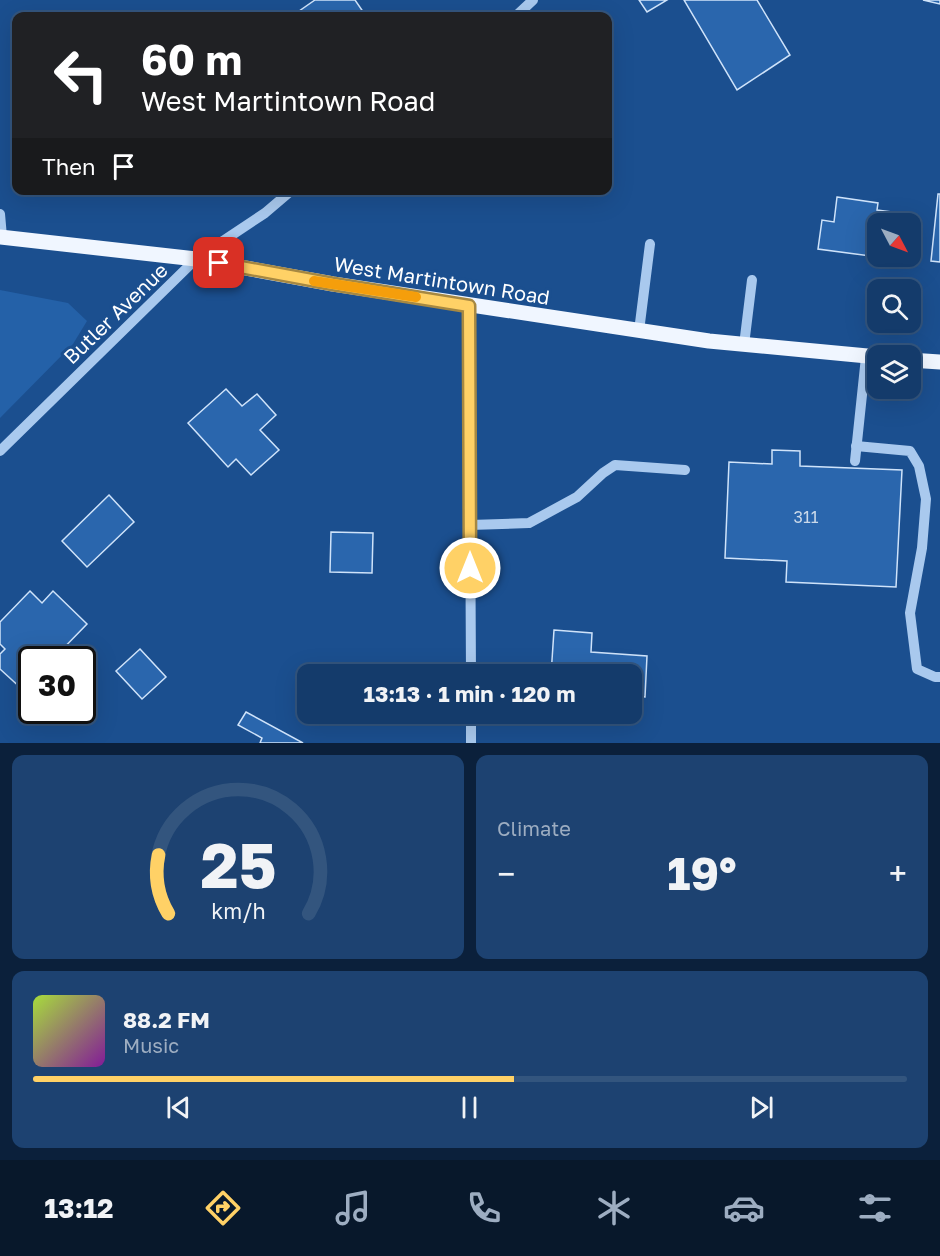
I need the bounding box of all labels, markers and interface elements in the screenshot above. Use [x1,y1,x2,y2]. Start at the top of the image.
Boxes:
text: 60 m [141,34,242,84]
icon: left [42,36,120,114]
text: West Martintown Road [141,85,435,117]
icon: arrive [107,150,140,183]
text: Then [42,153,95,180]
north arrow [867,213,921,267]
map controls [867,213,921,399]
pin [193,237,244,288]
icon: arrive [202,246,235,279]
street label: West Martintown Road [332,251,552,309]
street label: Butler Avenue [58,258,172,368]
button: search [867,279,921,333]
button: layers [867,345,921,399]
house number: 311 [794,507,819,527]
position arrow [438,536,502,600]
speed limit sign: 30 [18,646,96,724]
text: 13:13 · 1 min · 120 m [364,680,575,707]
text: Climate [497,816,571,840]
text: 25 [200,827,276,902]
text: 19° [667,846,737,900]
text: − [497,854,515,893]
text: + [889,854,907,893]
text: km/h [211,898,265,924]
text: 88.2 FM [123,1006,210,1033]
text: Music [123,1033,179,1057]
icon: previous [162,1091,195,1124]
icon: pause [453,1091,486,1124]
icon: next [745,1091,778,1124]
icon: directions [202,1187,244,1229]
icon: music [332,1187,374,1229]
icon: phone [463,1187,505,1229]
icon: climate [593,1187,635,1229]
icon: car [723,1187,765,1229]
icon: filters [854,1187,896,1229]
text: 13:12 [44,1192,114,1224]

